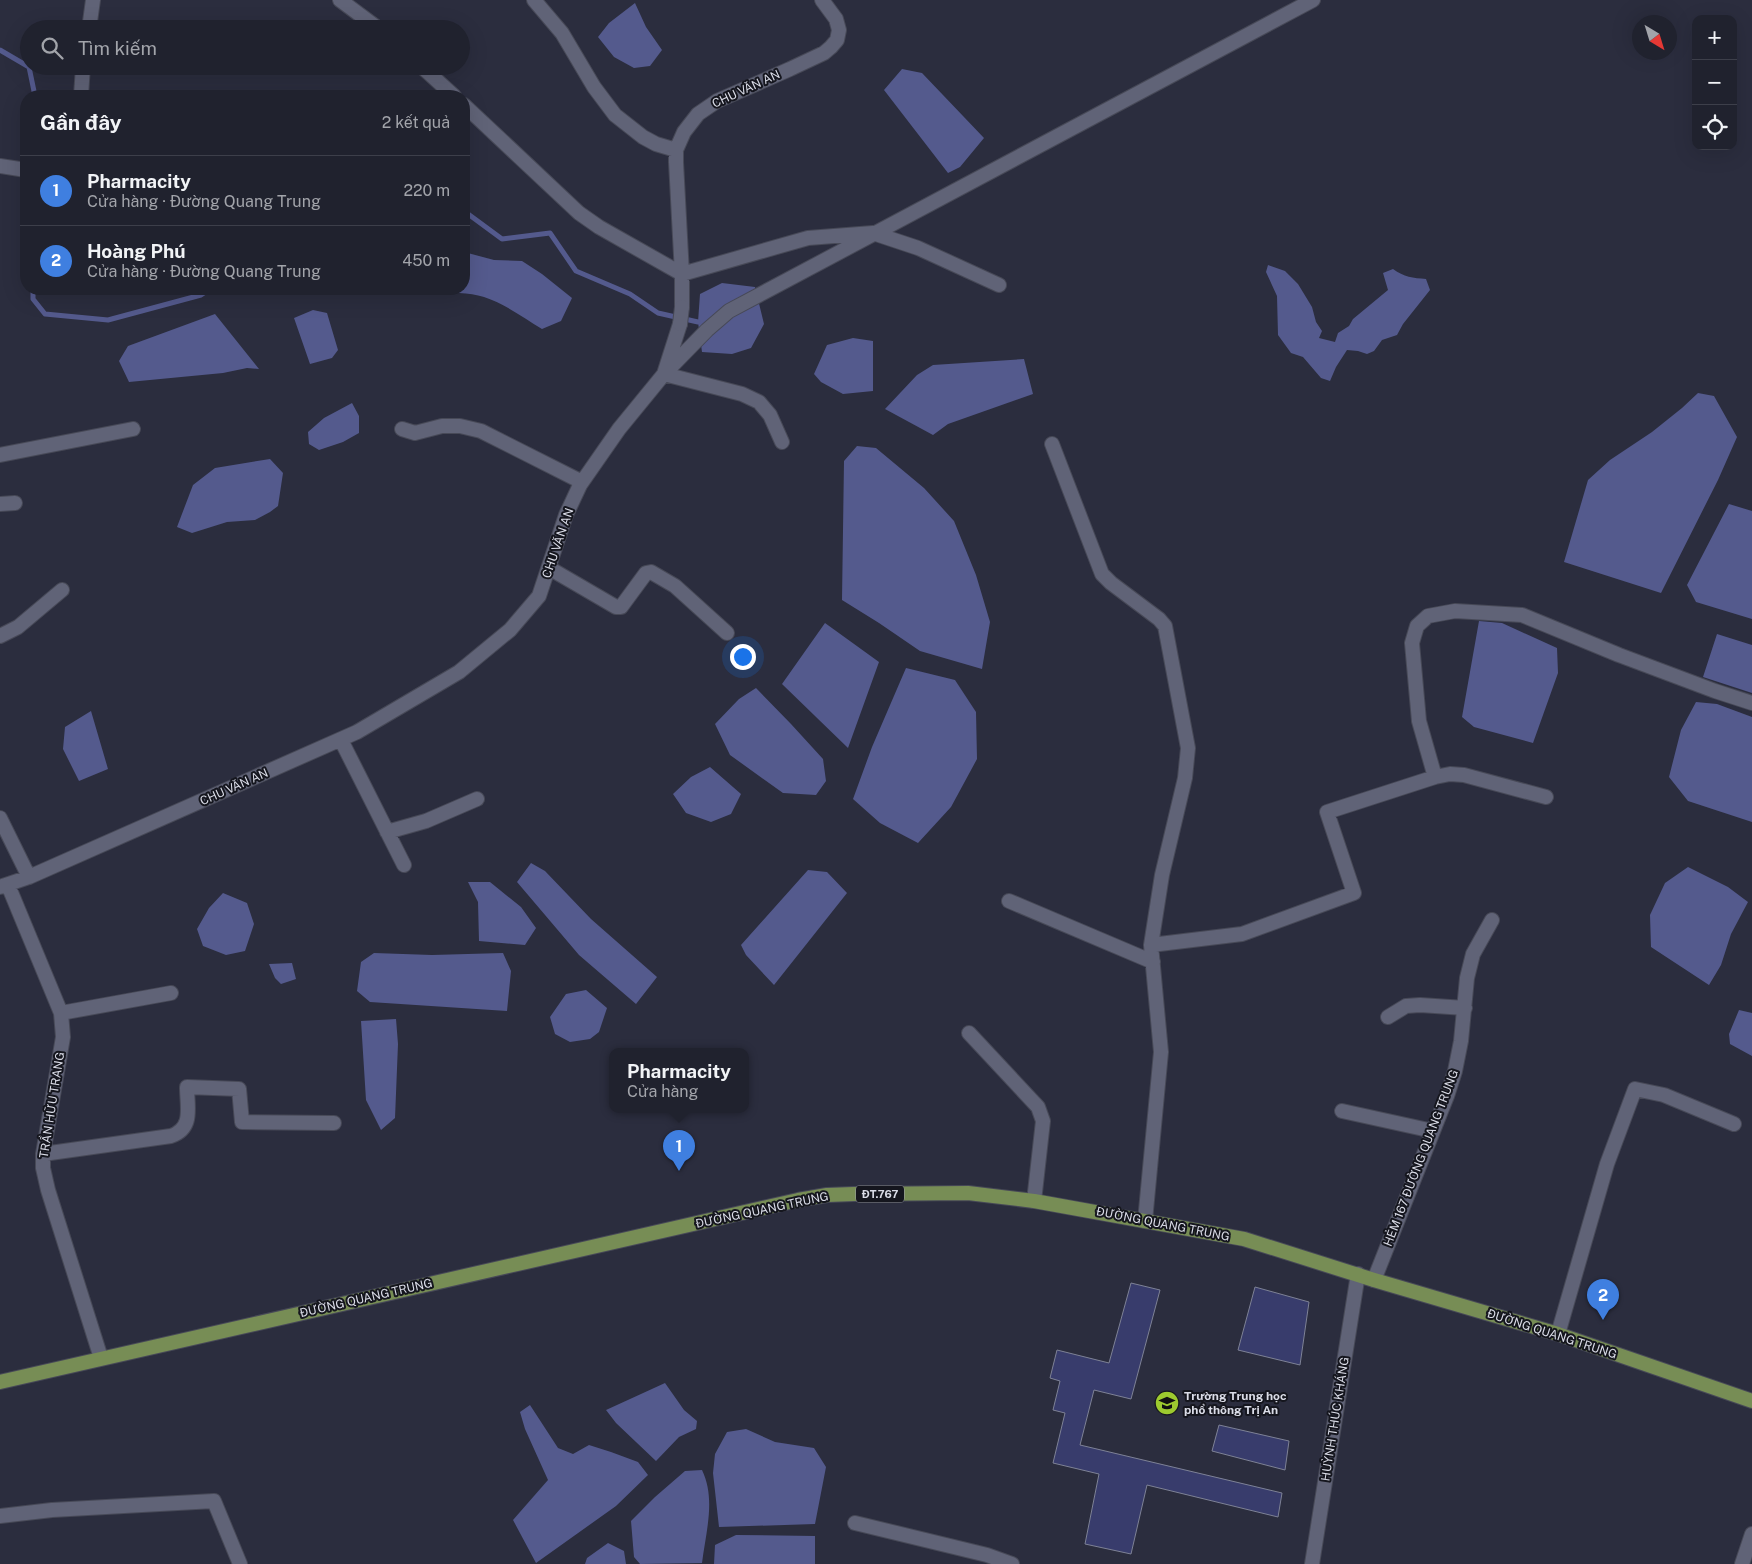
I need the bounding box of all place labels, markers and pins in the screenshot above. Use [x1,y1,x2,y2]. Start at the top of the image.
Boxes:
pin: 1 [663,1130,695,1171]
pin: 2 [1587,1279,1619,1320]
place label: Trường Trung học phổ thông Trị An [1184,1389,1287,1417]
school or university icon: Trường Trung học phổ thông Trị An [1154,1390,1180,1416]

